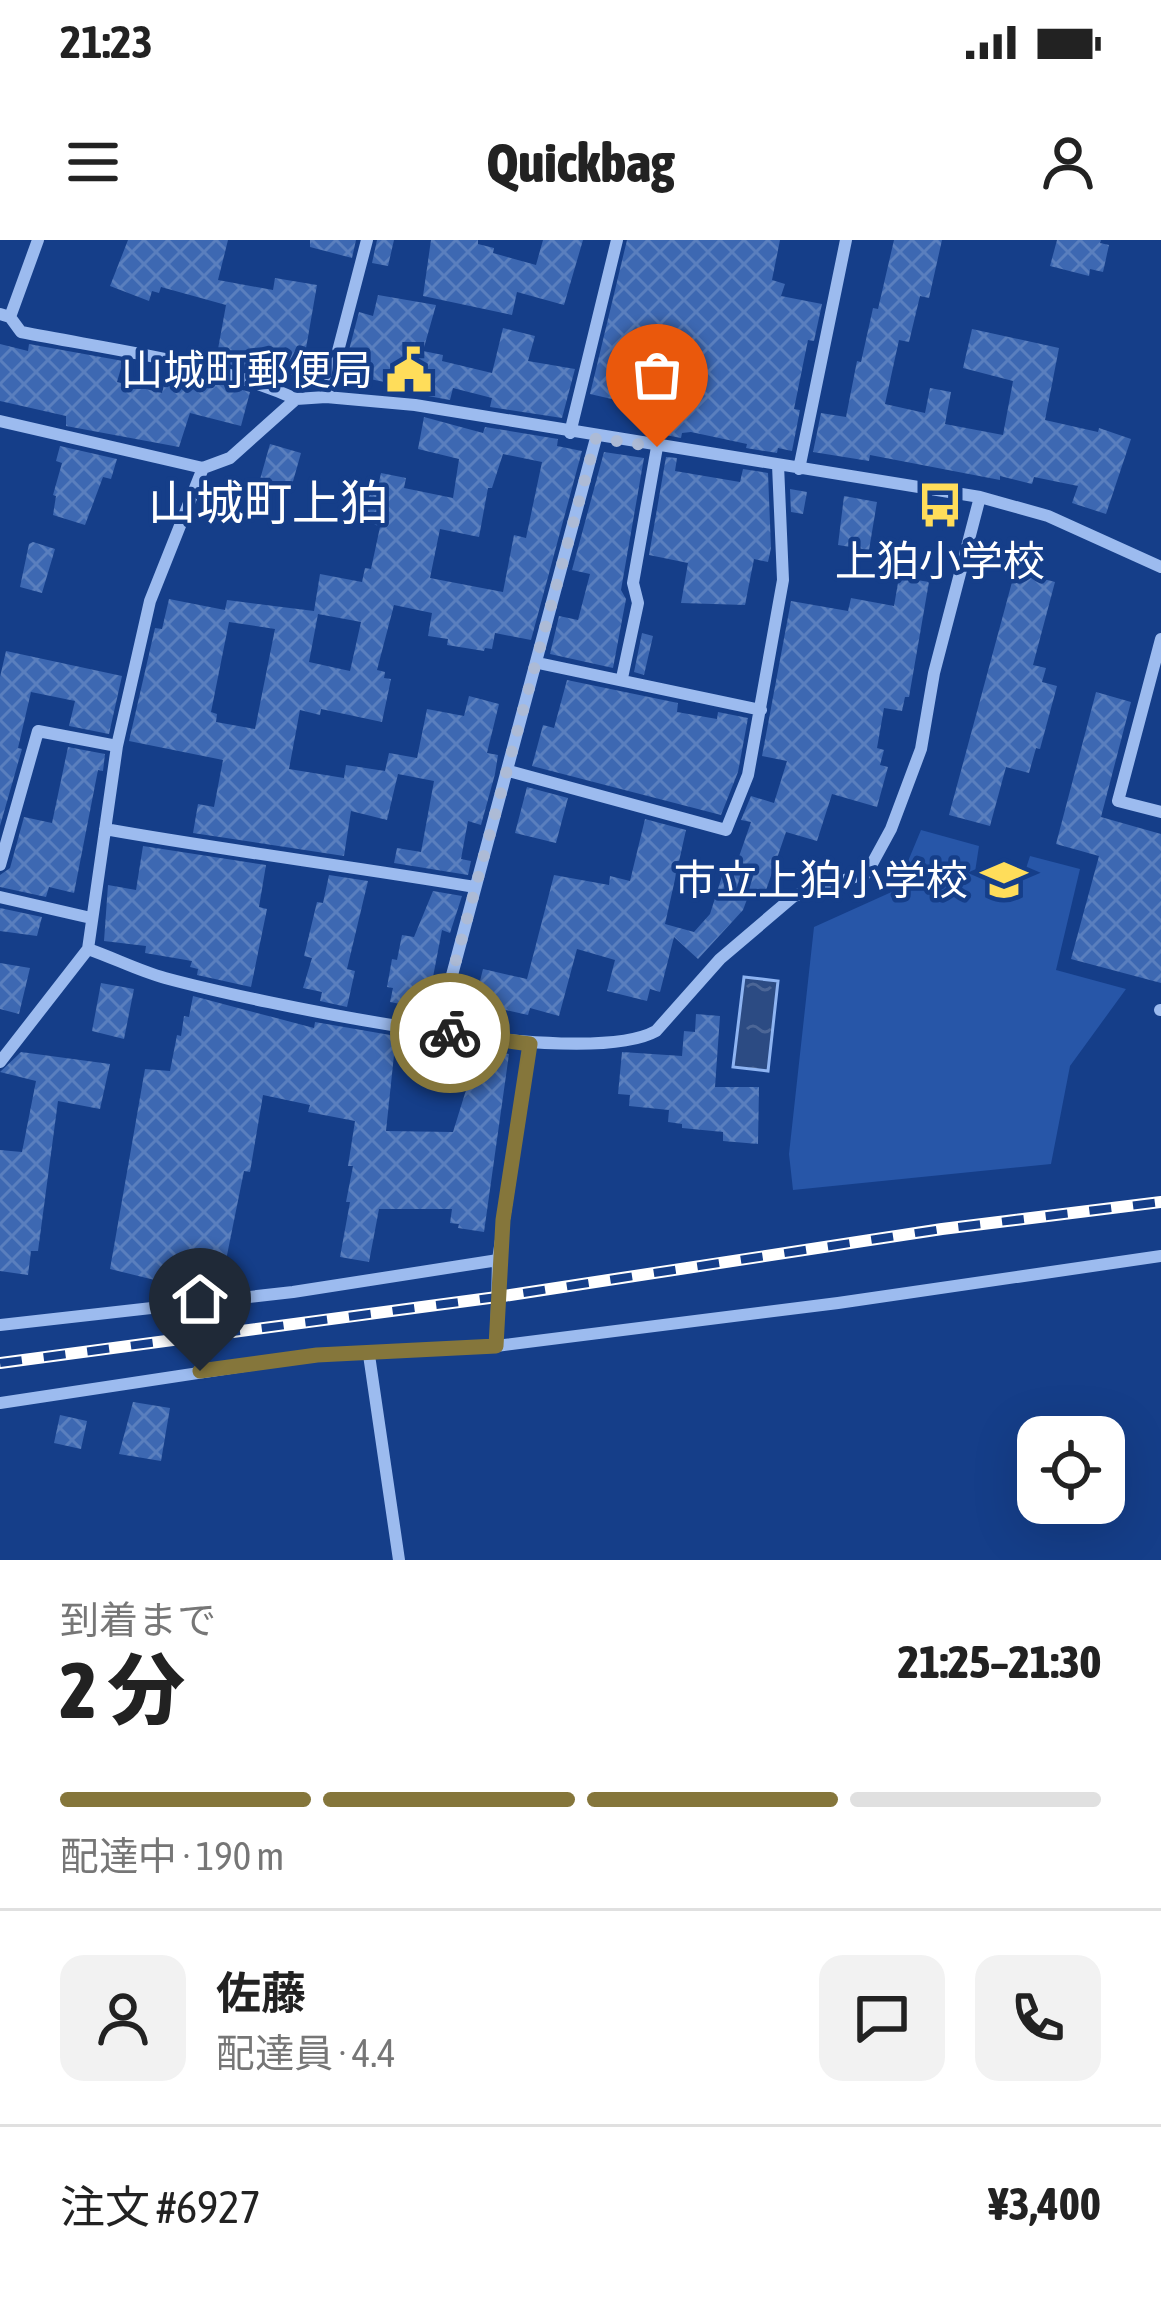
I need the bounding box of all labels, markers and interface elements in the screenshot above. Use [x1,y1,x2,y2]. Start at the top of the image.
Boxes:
text: 21:23 [60,16,153,68]
icon: menu [60,129,126,195]
icon: person [1035,129,1101,195]
text: Quickbag [487,132,674,193]
pin [606,324,708,447]
icon: bag [624,342,690,408]
public building icon: 山城町郵便局 [384,345,434,395]
place label: 山城町郵便局 [121,346,373,394]
district label: 山城町上狛 [148,475,388,530]
bus stop icon: 上狛小学校 [915,480,965,530]
place label: 上狛小学校 [835,537,1045,585]
school or university icon: 市立上狛小学校 [979,855,1029,905]
place label: 市立上狛小学校 [674,856,968,904]
courier [390,973,510,1093]
icon: bike [417,1000,483,1066]
pin [149,1248,251,1371]
icon: home [167,1266,233,1332]
map controls [1017,1416,1125,1524]
button: locate [1017,1416,1125,1524]
text: 到着まで [60,1598,216,1642]
text: 21:25–21:30 [898,1636,1101,1688]
text: 2 分 [60,1645,185,1735]
text: 配達中 · 190 m [60,1834,284,1878]
button: person [60,1955,186,2081]
button: chat [819,1955,945,2081]
button: phone [975,1955,1101,2081]
text: 佐藤 [216,1967,306,2019]
text: 配達員 · 4.4 [216,2031,396,2075]
text: ¥3,400 [988,2178,1101,2230]
text: 注文 #6927 [60,2181,261,2233]

